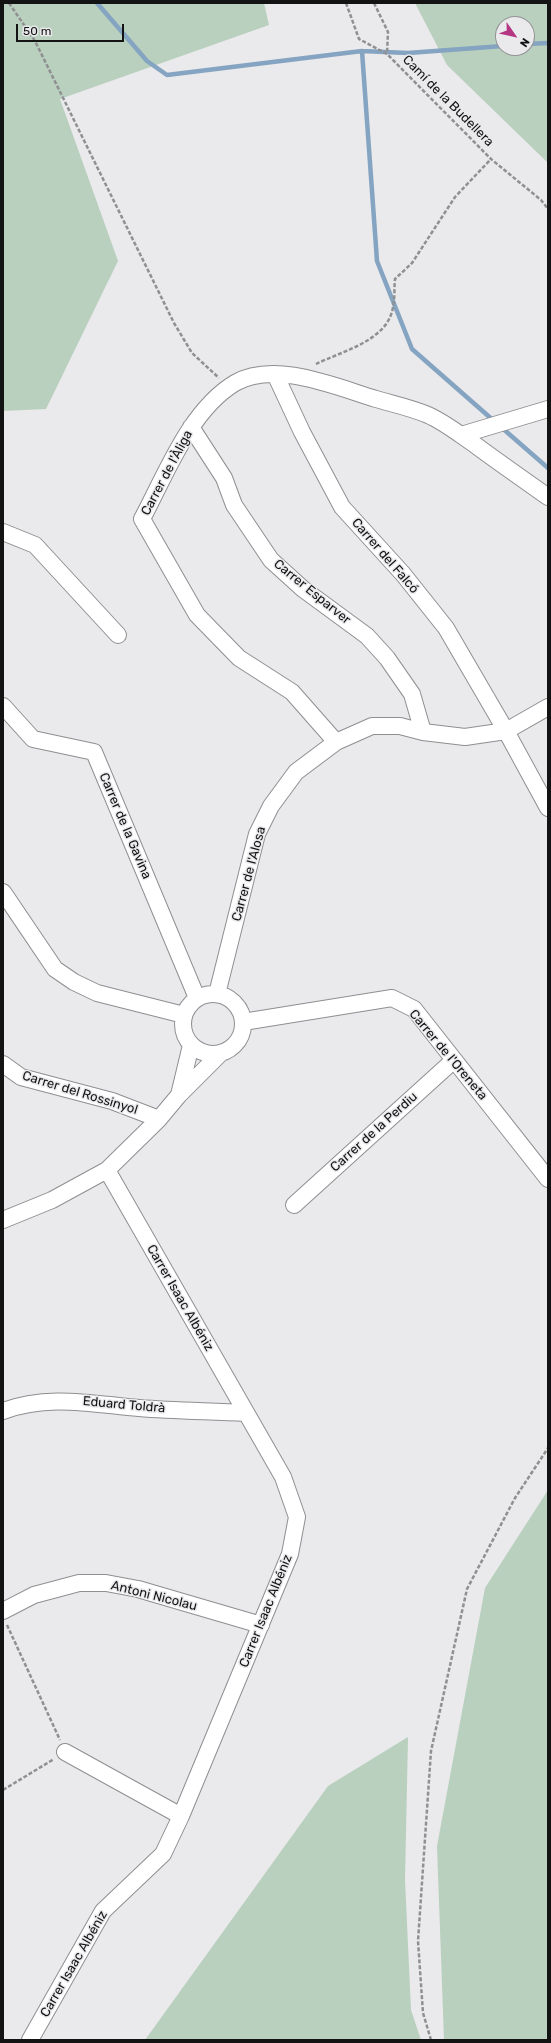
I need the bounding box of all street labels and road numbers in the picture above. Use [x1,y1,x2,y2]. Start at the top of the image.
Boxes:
street label: Camí de la Budellera [399,52,497,150]
street label: Carrer de l'Àliga [138,428,196,518]
street label: Carrer del Falcó [348,515,422,597]
street label: Carrer Esparver [270,556,354,628]
street label: Carrer de la Gavina [96,770,154,882]
street label: Carrer de l'Alosa [229,825,269,923]
street label: Carrer de l'Oreneta [406,1007,490,1103]
street label: Carrer del Rossinyol [20,1068,140,1118]
street label: Carrer de la Perdiu [327,1089,421,1175]
street label: Carrer Isaac Albéniz [143,1242,217,1354]
street label: Eduard Toldrà [82,1394,166,1416]
street label: Carrer Isaac Albéniz [236,1552,296,1670]
street label: Antoni Nicolau [109,1578,199,1614]
street label: Carrer Isaac Albéniz [37,1908,111,2020]

